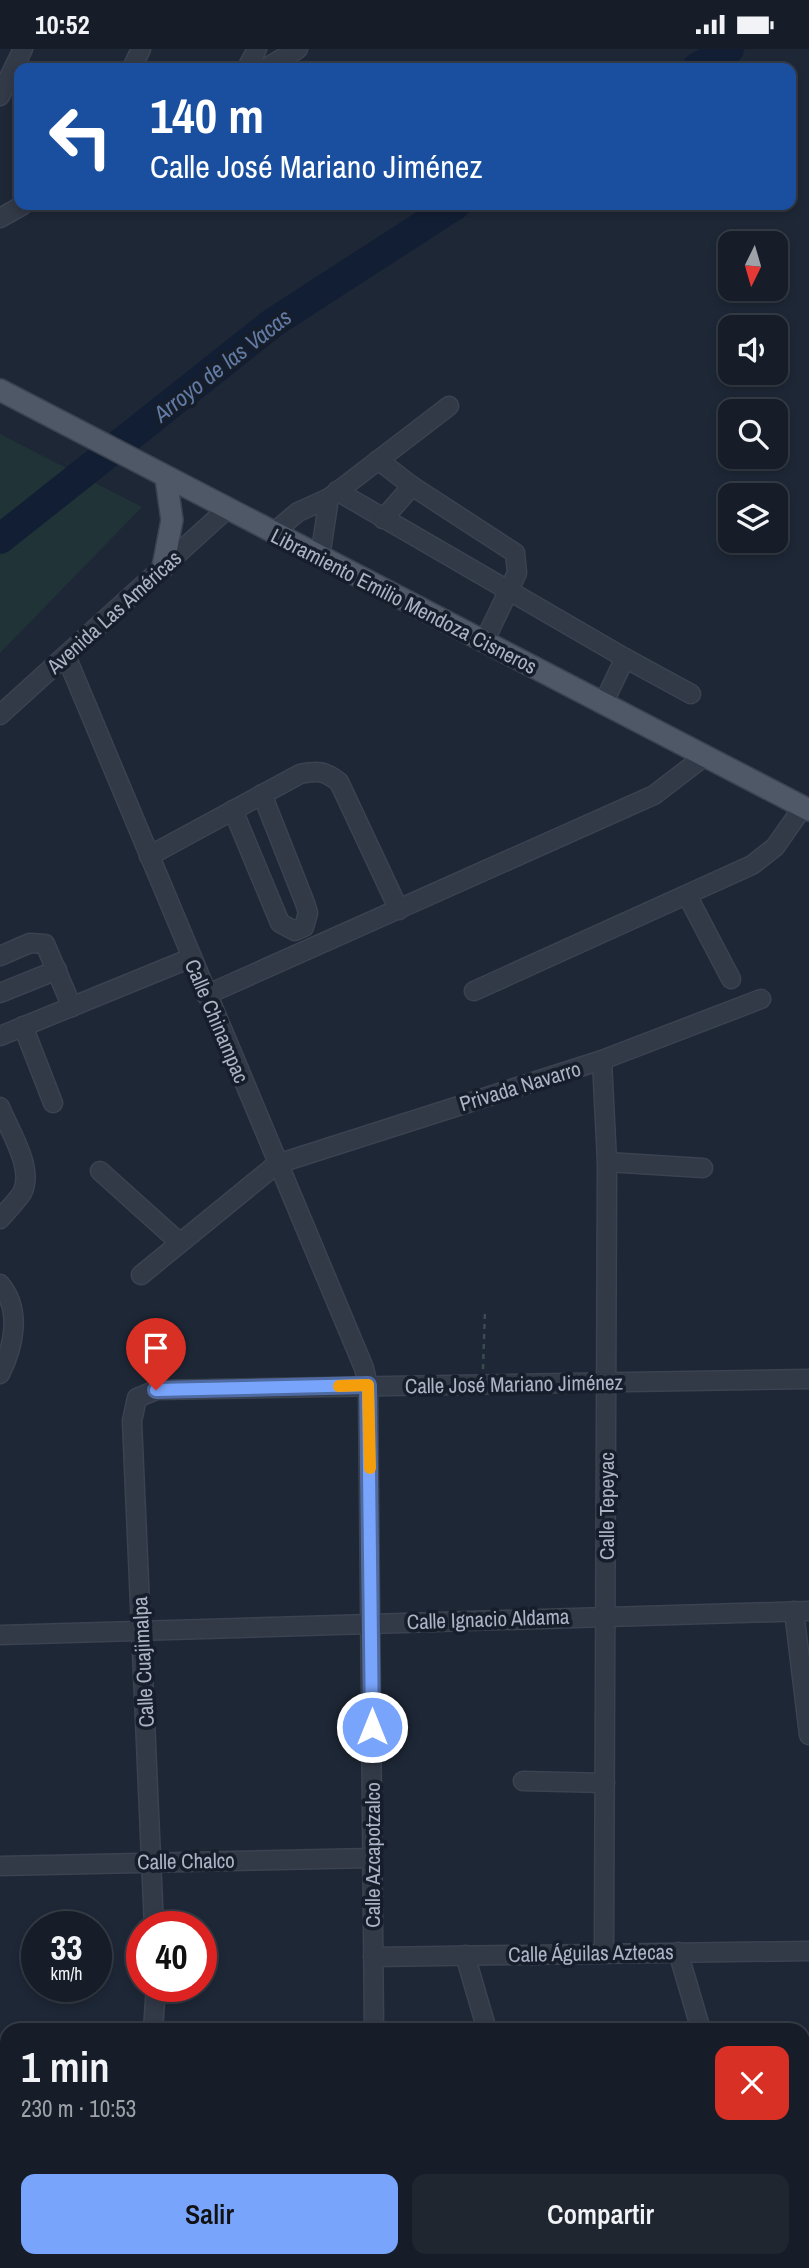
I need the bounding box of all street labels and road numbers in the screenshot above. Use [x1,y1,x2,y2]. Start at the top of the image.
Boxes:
street label: Libramiento Emilio Mendoza Cisneros [266,521,542,681]
street label: Avenida Las Américas [40,544,188,681]
street label: Calle Chinampac [178,955,256,1087]
street label: Privada Navarro [456,1054,584,1118]
street label: Calle José Mariano Jiménez [405,1368,624,1400]
street label: Calle Tepeyac [592,1452,621,1560]
street label: Calle Cuajimalpa [125,1595,161,1728]
street label: Calle Ignacio Aldama [406,1602,570,1636]
street label: Calle Azcapotzalco [358,1782,387,1928]
street label: Calle Chalco [137,1846,235,1876]
street label: Calle Águilas Aztecas [508,1937,674,1969]

